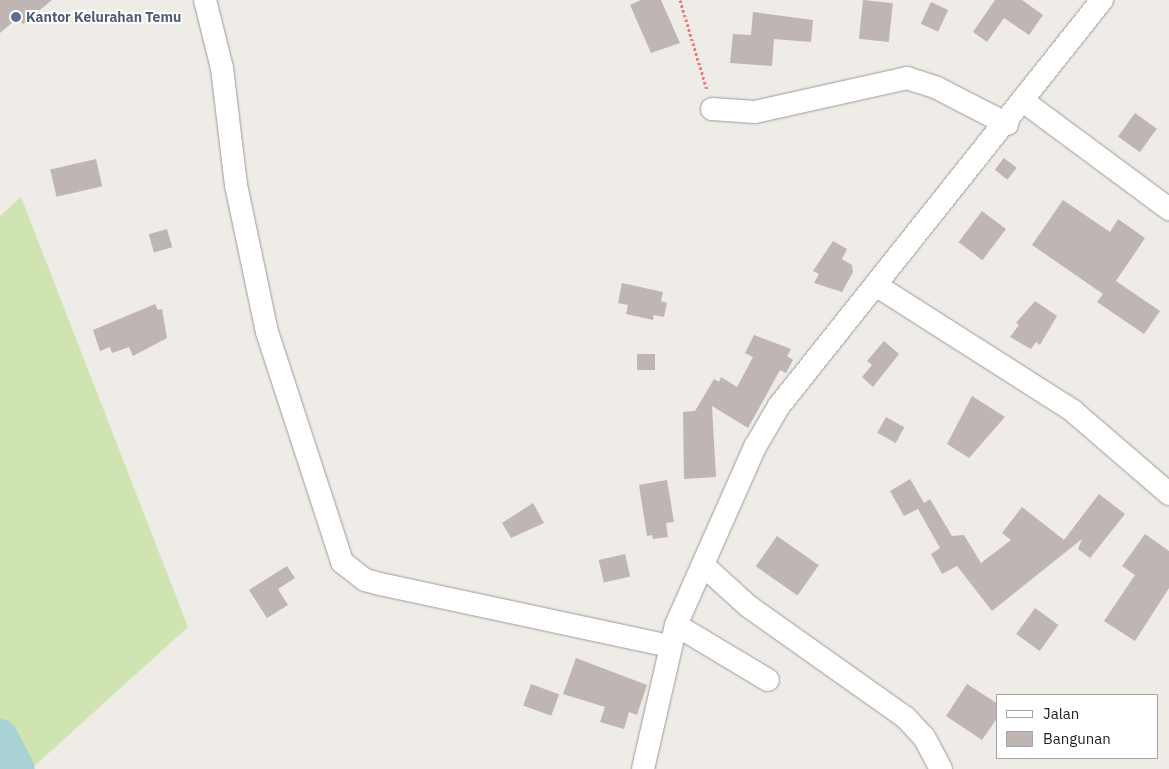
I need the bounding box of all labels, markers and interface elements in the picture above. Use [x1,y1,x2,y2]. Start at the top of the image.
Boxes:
place label: Kantor Kelurahan Temu [26,9,181,25]
marker: Kantor Kelurahan Temu [10,11,22,23]
legend [996,694,1159,759]
text: Jalan [1043,704,1079,723]
text: Bangunan [1043,729,1111,748]

